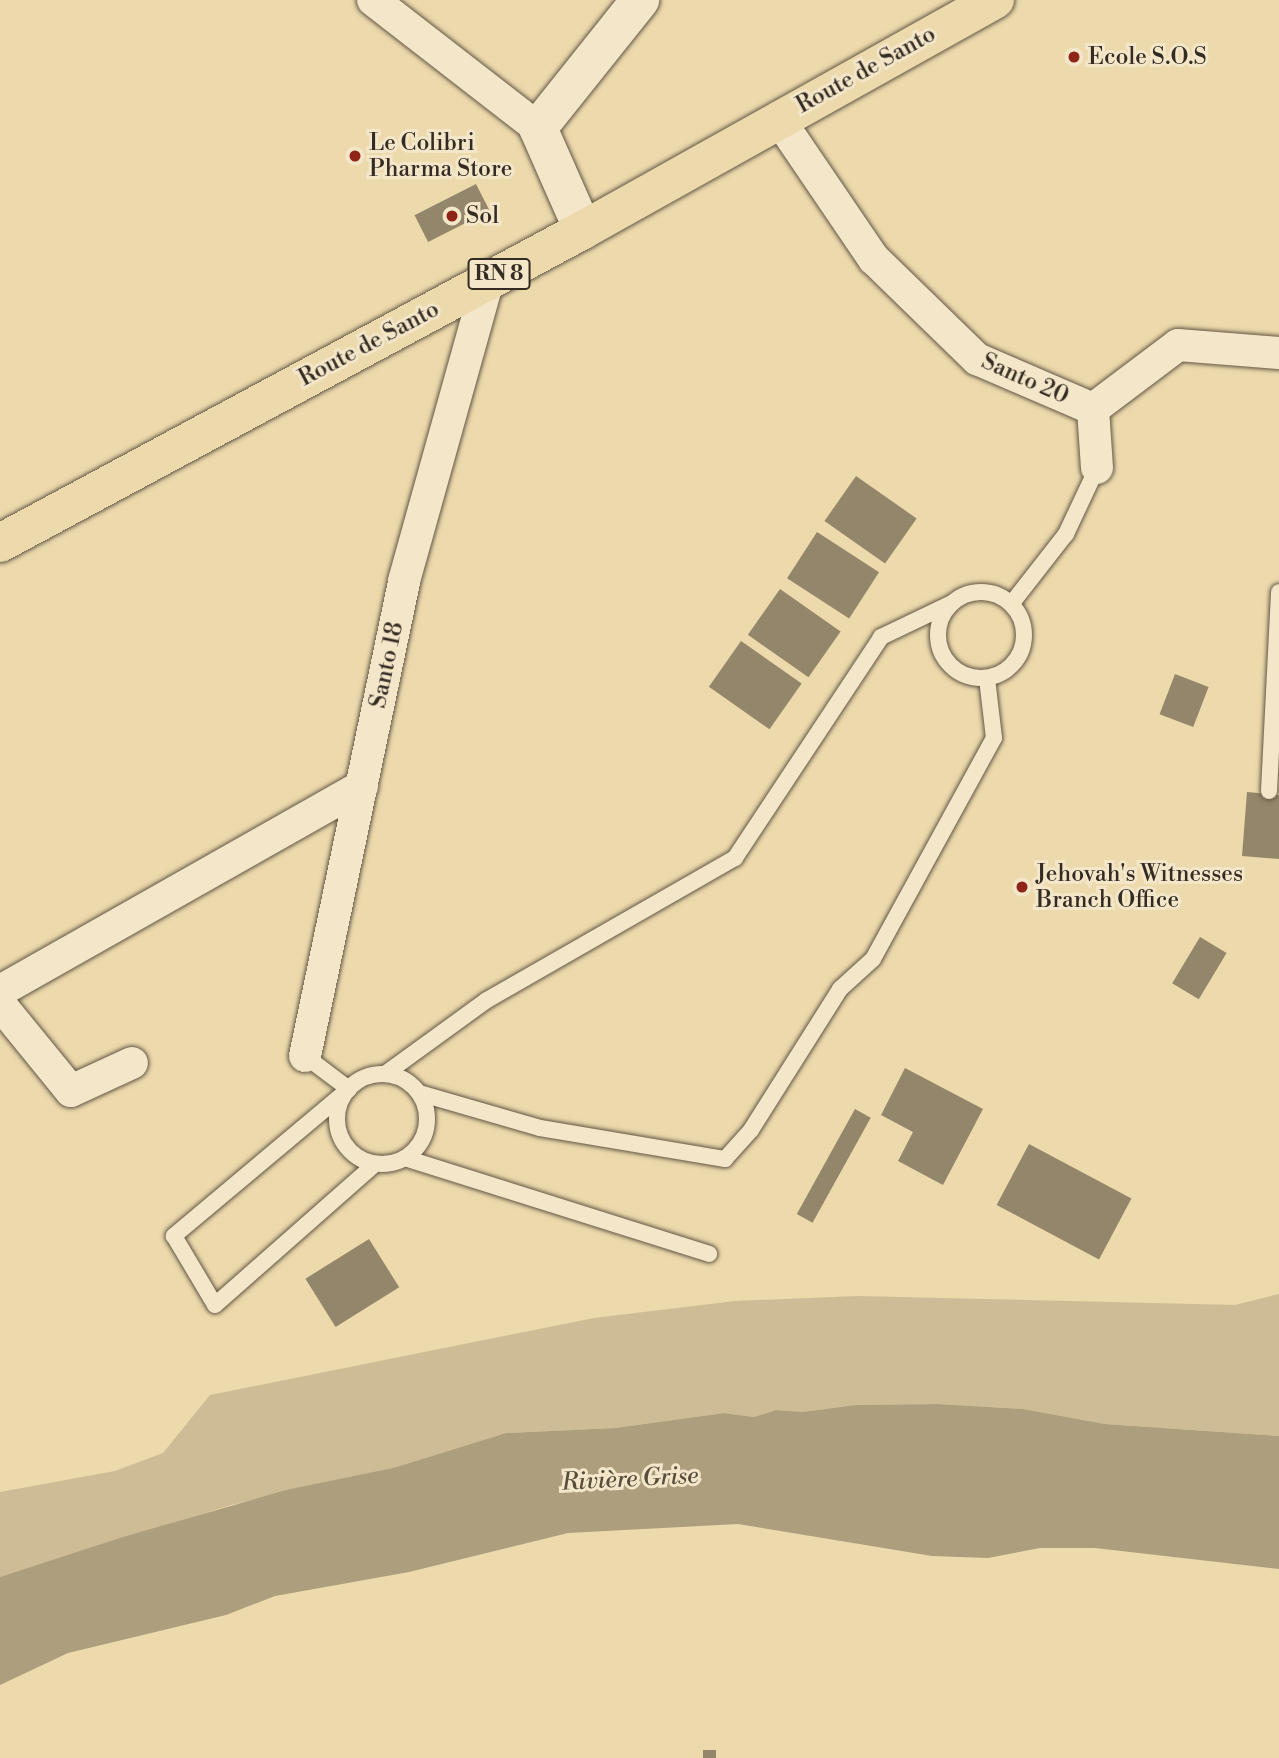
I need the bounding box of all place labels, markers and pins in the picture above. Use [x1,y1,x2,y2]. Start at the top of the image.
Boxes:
place label: Ecole S.O.S [1088,43,1207,71]
marker: Ecole S.O.S [1066,49,1082,65]
place label: Le Colibri Pharma Store [369,129,512,183]
marker: Le Colibri Pharma Store [347,148,363,164]
place label: Sol [466,202,499,230]
marker: Sol [444,208,460,224]
place label: Jehovah's Witnesses Branch Office [1036,860,1243,914]
marker: Jehovah's Witnesses Branch Office [1014,879,1030,895]

